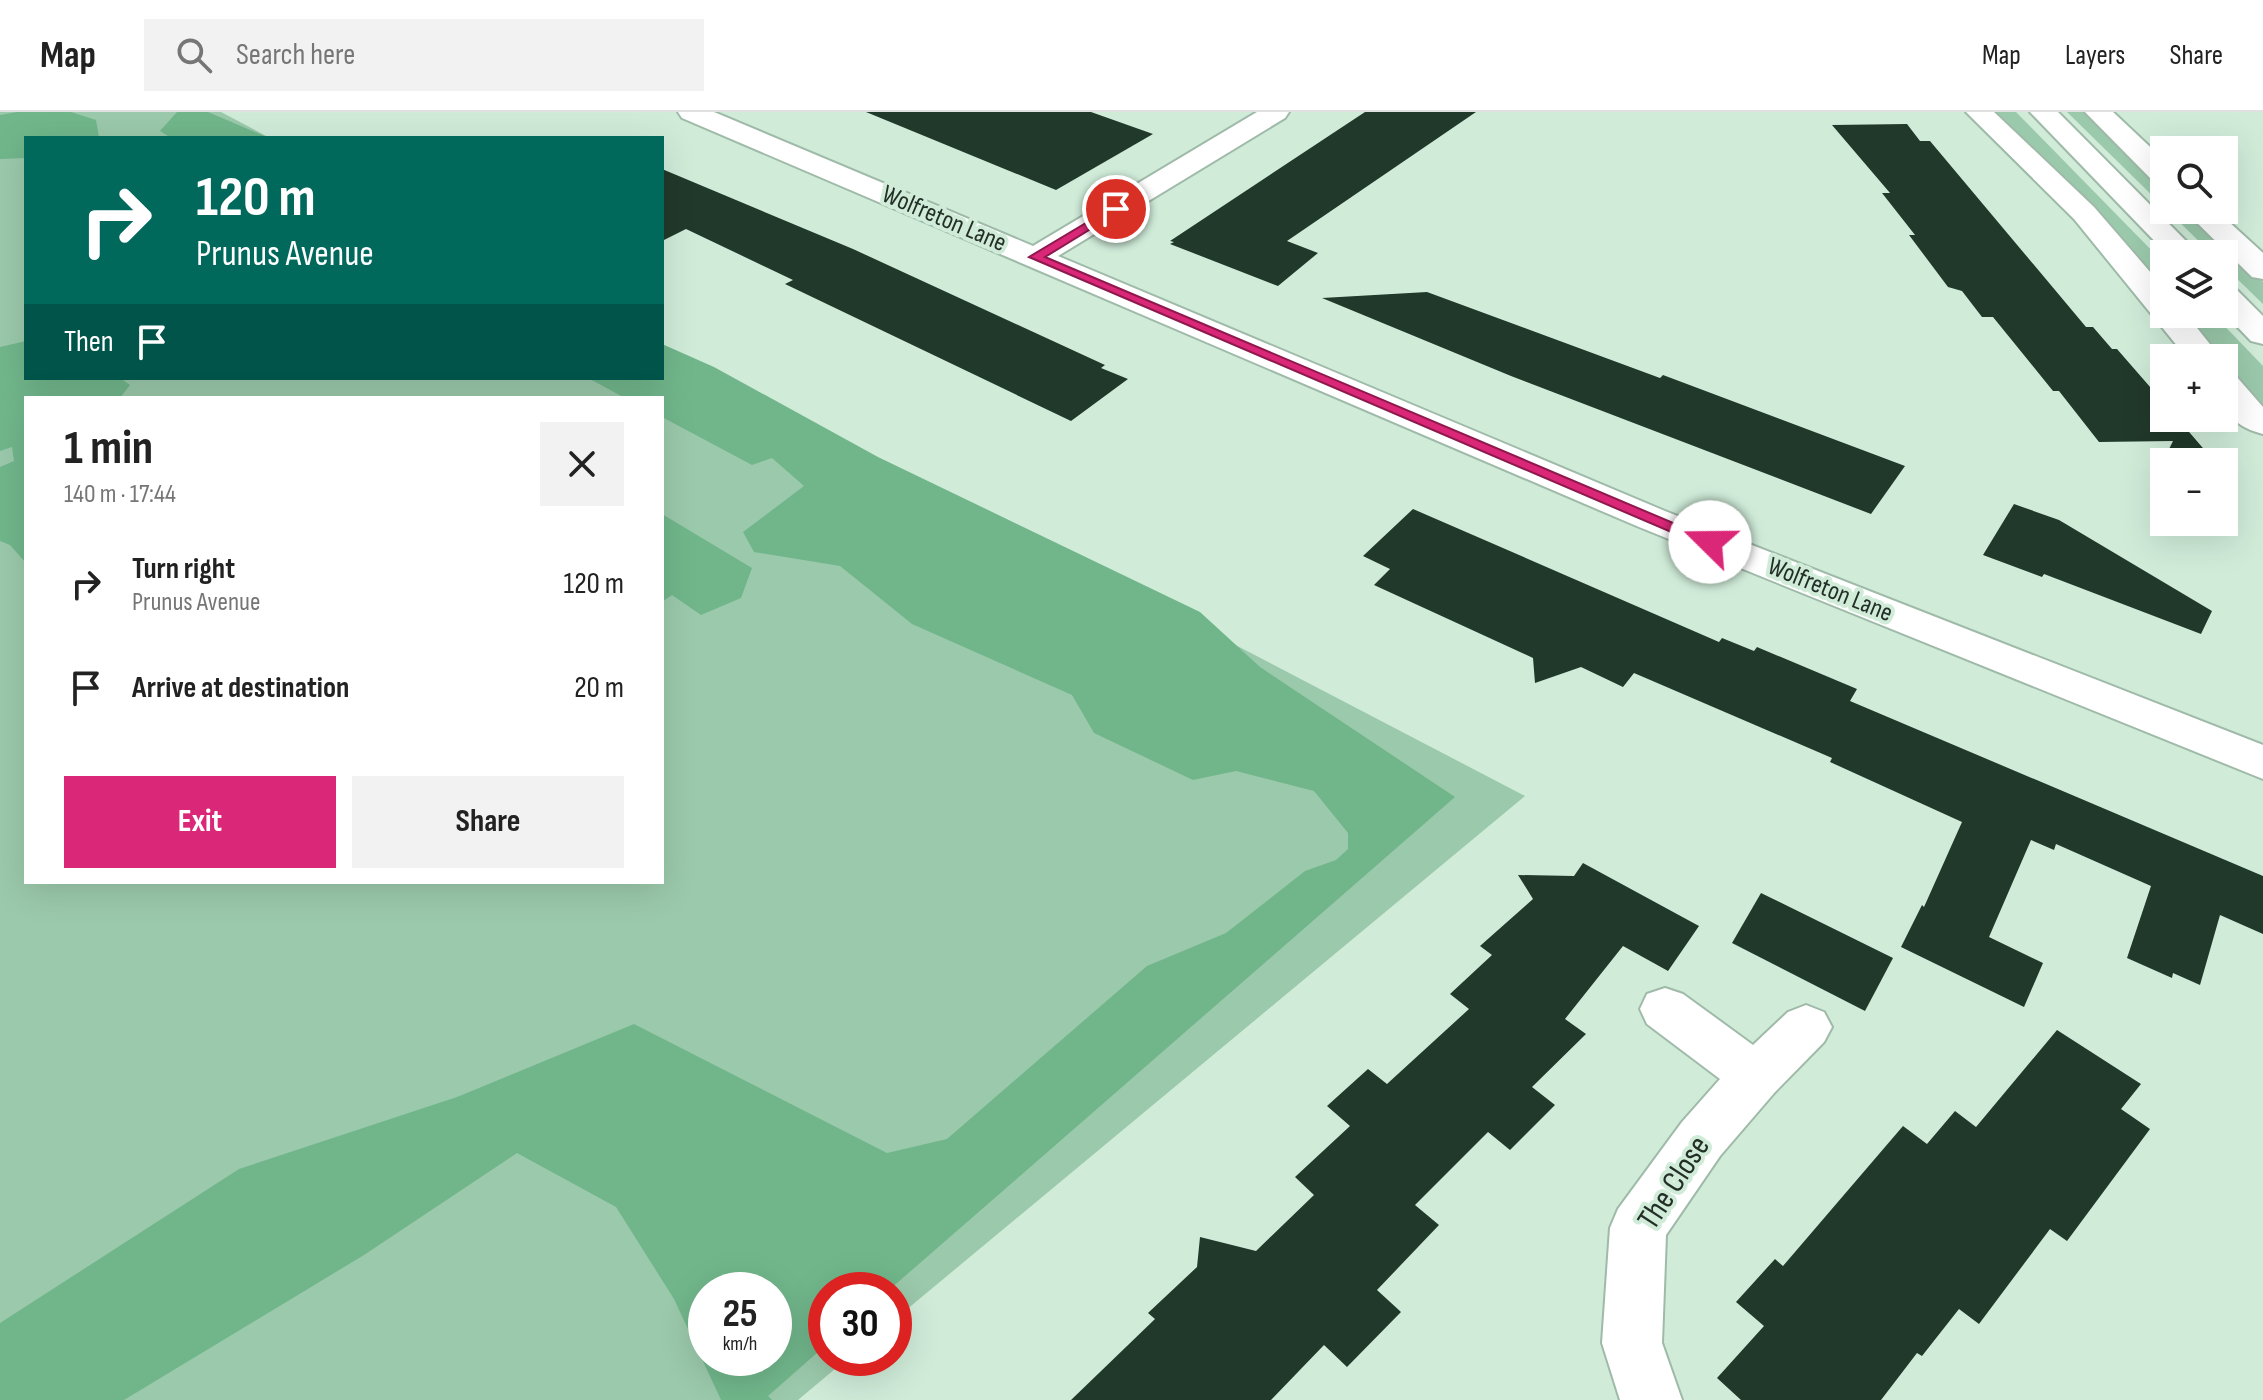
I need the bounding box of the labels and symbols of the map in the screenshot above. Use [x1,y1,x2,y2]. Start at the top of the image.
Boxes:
pin [1082,175,1150,243]
street label: Wolfreton Lane [877,179,1011,259]
position arrow [1668,500,1752,584]
street label: Wolfreton Lane [1763,551,1897,629]
street label: The Close [1629,1129,1719,1237]
speed limit sign: 30 [808,1272,912,1376]

